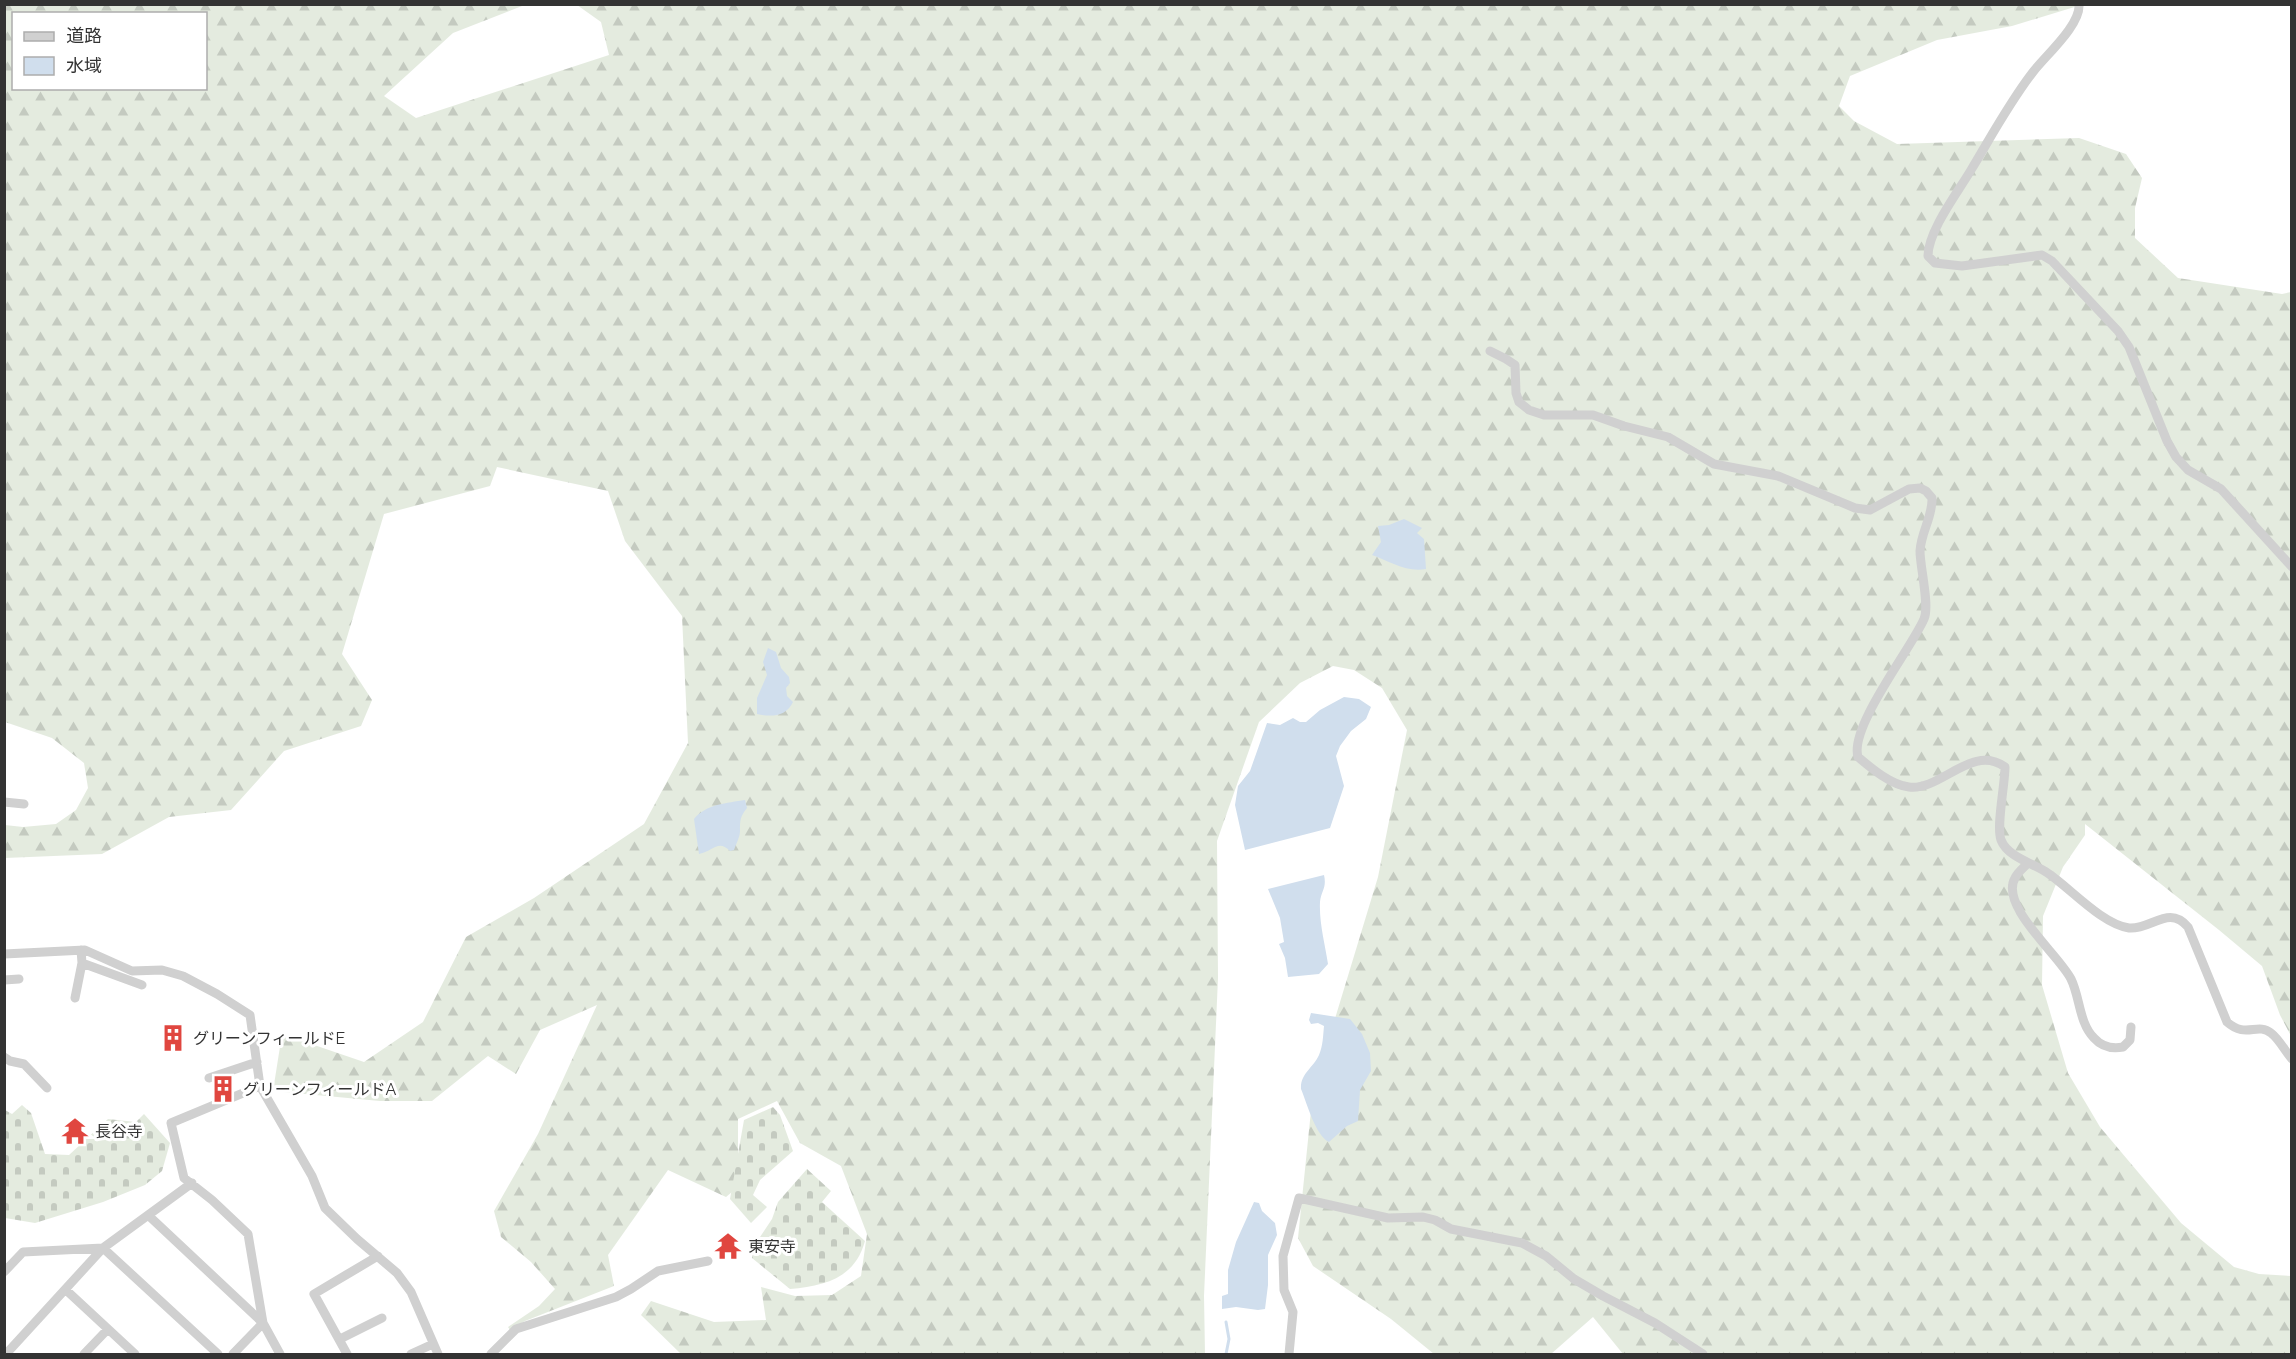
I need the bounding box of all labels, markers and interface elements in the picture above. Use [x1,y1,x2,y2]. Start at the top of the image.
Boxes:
legend [12,12,207,90]
text: 道路 [66,25,102,46]
text: 水域 [66,55,102,76]
building icon: グリーンフィールドE [158,1023,188,1053]
place label: グリーンフィールドE [193,1029,345,1048]
building icon: グリーンフィールドA [208,1074,238,1104]
place label: グリーンフィールドA [243,1080,396,1099]
temple icon: 長谷寺 [60,1116,90,1146]
place label: 長谷寺 [95,1122,143,1141]
temple icon: 東安寺 [713,1231,743,1261]
place label: 東安寺 [748,1237,796,1256]

